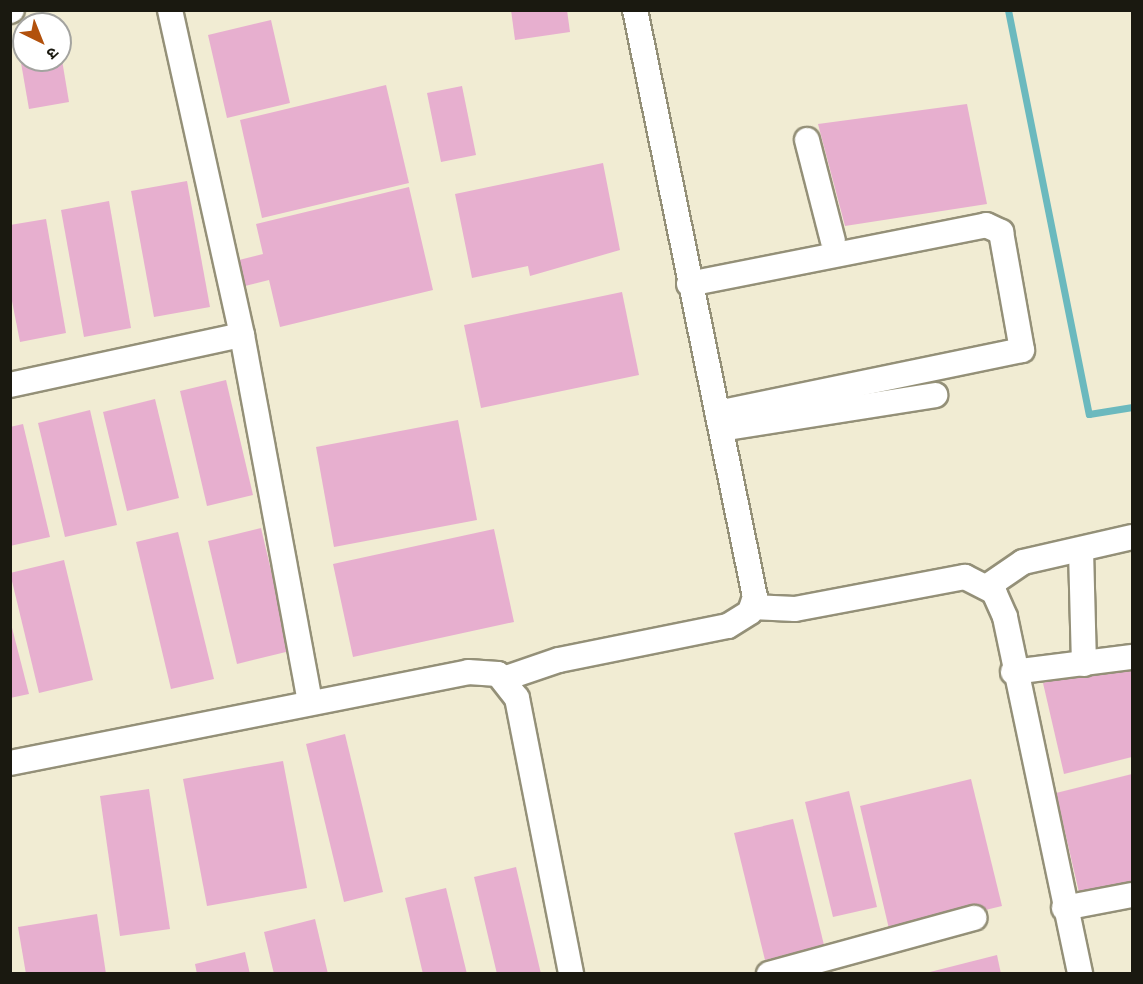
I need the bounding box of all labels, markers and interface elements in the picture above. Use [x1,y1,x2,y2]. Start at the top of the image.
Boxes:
north arrow [12,12,72,72]
text: उ [43,43,63,64]

